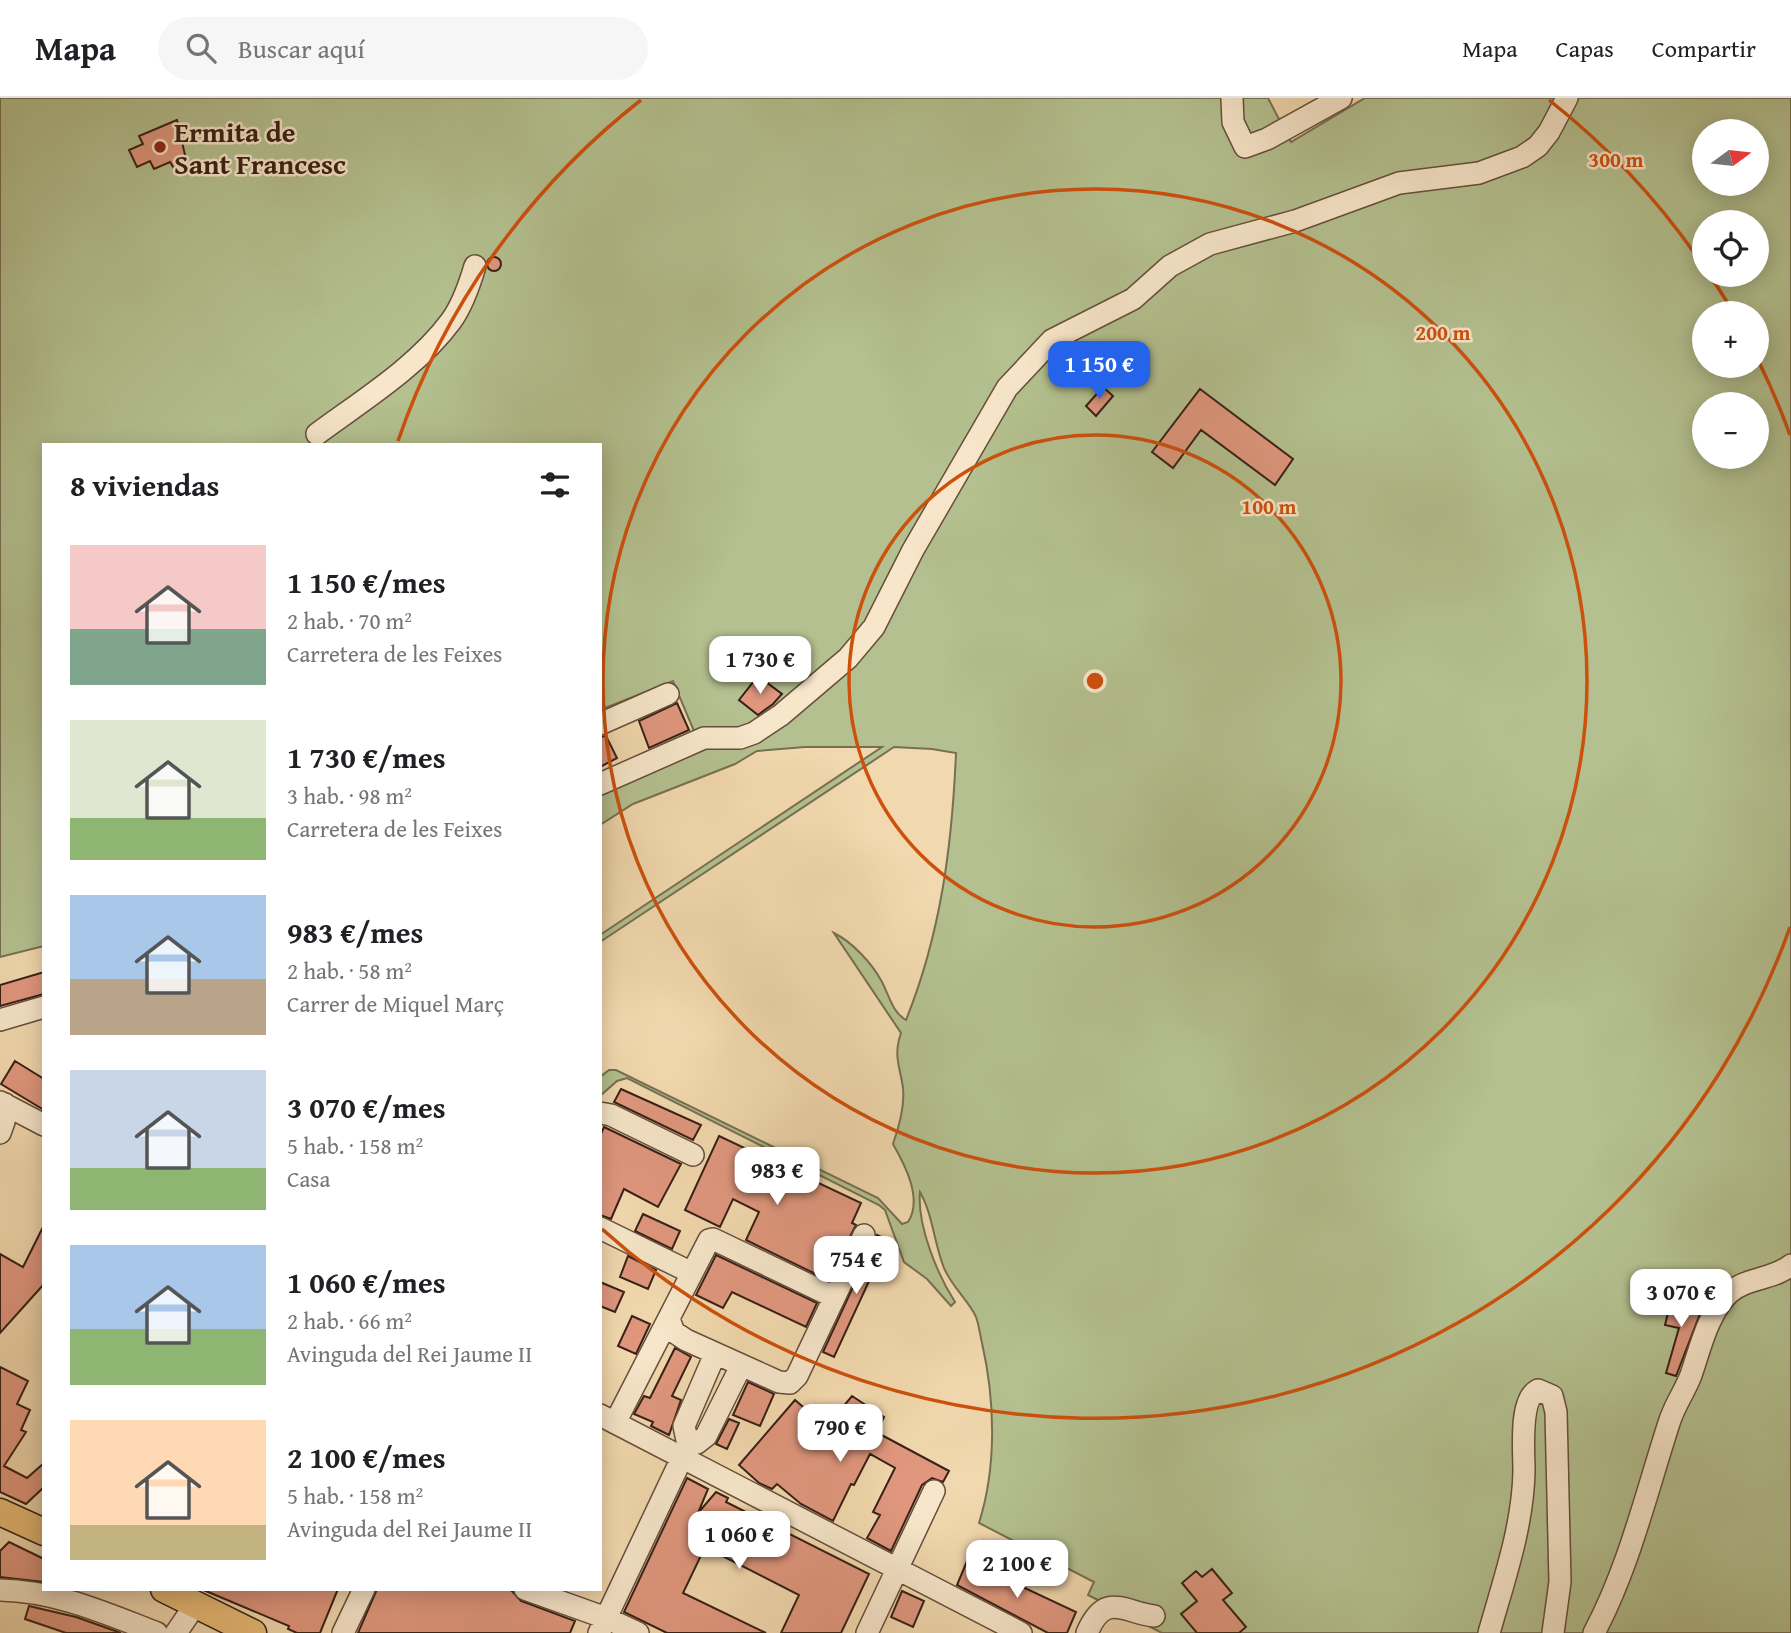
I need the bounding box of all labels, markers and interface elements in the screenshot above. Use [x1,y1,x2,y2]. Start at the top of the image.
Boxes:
search box [158,17,648,80]
text: Mapa [35,24,116,72]
icon: search [182,29,220,67]
text: Buscar aquí [238,29,365,68]
text: Mapa [1462,31,1518,66]
text: Capas [1556,31,1614,66]
text: Compartir [1652,31,1756,66]
place label: Ermita de Sant Francesc [174,111,346,184]
north arrow [1692,119,1769,196]
map controls [1692,119,1769,469]
marker: Ermita de Sant Francesc [152,139,168,155]
text: 300 m [1588,144,1644,175]
button: locate [1692,210,1769,287]
button: + [1692,301,1769,378]
text: 200 m [1415,317,1471,348]
pin: 1 150 € [1034,342,1164,401]
text: 1 150 € [1064,347,1134,380]
button: − [1692,392,1769,469]
text: 8 viviendas [70,463,219,507]
icon: filters [536,466,574,504]
text: 100 m [1241,491,1297,522]
text: 1 150 €/mes [287,560,446,604]
icon: home [126,573,210,657]
text: 2 hab. · 70 m² [287,604,412,637]
pin: 1 730 € [695,636,825,696]
text: Carretera de les Feixes [287,637,502,670]
text: 1 730 € [725,642,795,675]
centre of rings [1083,669,1107,693]
text: 1 730 €/mes [287,735,446,779]
icon: home [126,748,210,832]
text: 3 hab. · 98 m² [287,779,412,812]
text: Carretera de les Feixes [287,812,502,845]
text: 983 €/mes [287,910,423,954]
icon: home [126,923,210,1007]
text: 2 hab. · 58 m² [287,954,412,987]
text: Carrer de Miquel Març [287,987,504,1020]
text: 3 070 €/mes [287,1085,446,1129]
icon: home [126,1098,210,1182]
text: 5 hab. · 158 m² [287,1129,423,1162]
pin: 983 € [728,1148,826,1207]
text: 983 € [751,1153,803,1186]
text: Casa [287,1162,330,1195]
pin: 754 € [807,1236,905,1296]
text: 754 € [830,1242,882,1275]
text: 1 060 €/mes [287,1260,446,1304]
pin: 3 070 € [1616,1270,1746,1329]
icon: home [126,1273,210,1357]
text: 3 070 € [1646,1275,1716,1308]
text: 2 hab. · 66 m² [287,1304,412,1337]
text: Avinguda del Rei Jaume II [287,1337,532,1370]
pin: 790 € [791,1404,889,1464]
text: 790 € [814,1410,866,1443]
text: 2 100 €/mes [287,1435,446,1479]
icon: home [126,1448,210,1532]
text: 5 hab. · 158 m² [287,1479,423,1512]
text: Avinguda del Rei Jaume II [287,1512,532,1545]
pin: 1 060 € [674,1512,804,1571]
text: 1 060 € [704,1517,774,1550]
pin: 2 100 € [952,1540,1082,1600]
text: 2 100 € [982,1546,1052,1579]

